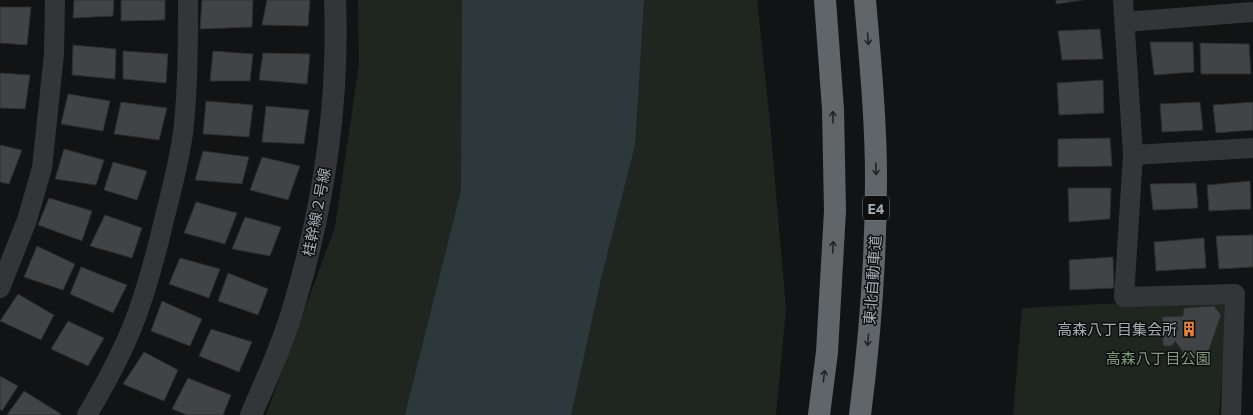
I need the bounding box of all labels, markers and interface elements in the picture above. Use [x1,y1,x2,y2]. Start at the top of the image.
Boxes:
one-way arrow [865,32,872,45]
one-way arrow [829,111,837,124]
one-way arrow [872,162,879,175]
street label: 桂幹線２号線 [299,166,333,258]
road number: E4 [863,196,889,220]
street label: 東北自動車道 [860,234,884,326]
one-way arrow [829,241,837,254]
place label: 高森八丁目集会所 [1057,320,1177,338]
building icon: 高森八丁目集会所 [1180,320,1198,338]
one-way arrow [864,333,872,346]
park label: 高森八丁目公園 [1105,349,1211,367]
one-way arrow [820,370,828,383]

